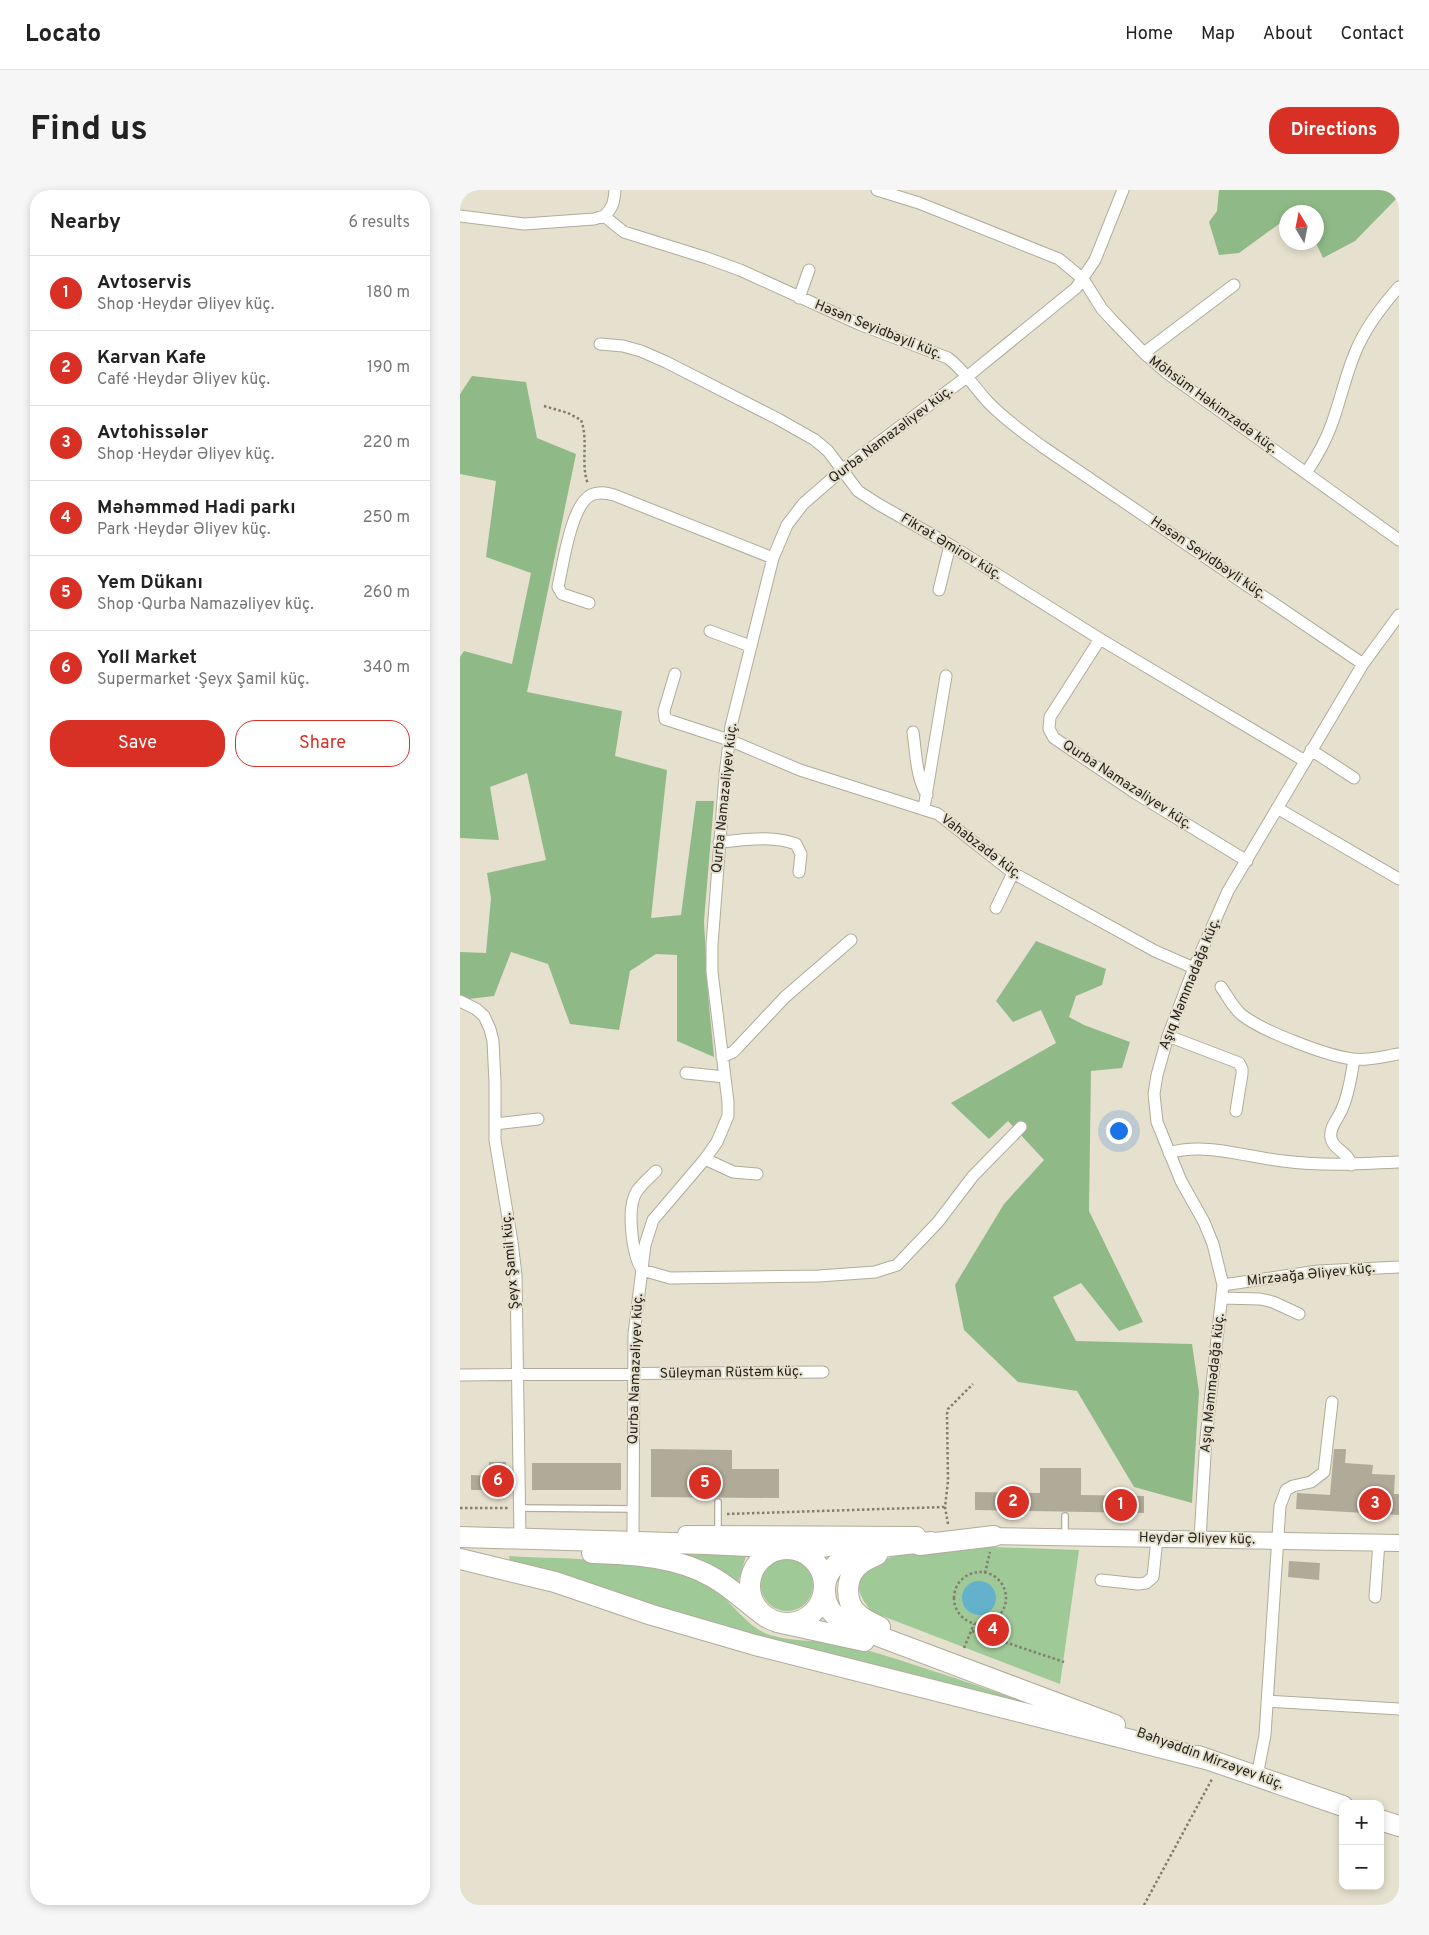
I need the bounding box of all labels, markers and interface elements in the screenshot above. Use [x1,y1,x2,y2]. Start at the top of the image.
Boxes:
text: Locato [25,20,101,50]
text: Home [1125,23,1173,46]
text: Map [1201,23,1235,46]
text: About [1263,23,1312,46]
text: Contact [1340,23,1404,46]
button: Directions [1269,107,1399,154]
text: Find us [30,108,148,152]
north arrow [1279,205,1324,250]
text: Nearby [50,209,121,236]
text: 6 results [348,213,410,233]
text: Avtoservis [97,271,192,295]
text: 1 [63,283,69,303]
text: 180 m [367,283,410,303]
text: Shop · Heydər Əliyev küç. [97,295,274,315]
street label: Həsən Seyidbəyli küç. [812,297,944,363]
text: Karvan Kafe [97,346,206,370]
street label: Möhsüm Həkimzadə küç. [1145,352,1281,458]
text: 2 [61,358,71,378]
text: 190 m [367,358,410,378]
text: Café · Heydər Əliyev küç. [97,370,270,390]
street label: Qurba Namazəliyev küç. [826,383,956,487]
text: Avtohissələr [97,421,208,445]
text: 3 [61,433,71,453]
text: 220 m [363,433,410,453]
text: Shop · Heydər Əliyev küç. [97,445,274,465]
text: Məhəmməd Hadi parkı [97,496,296,520]
text: 4 [61,508,71,528]
text: 250 m [363,508,410,528]
street label: Fikrət Əmirov küç. [897,510,1005,584]
street label: Həsən Seyidbəyli küç. [1147,513,1269,603]
text: Park · Heydər Əliyev küç. [97,520,271,540]
text: Yem Dükanı [97,571,203,595]
text: 5 [61,583,71,603]
text: 260 m [363,583,410,603]
text: Shop · Qurba Namazəliyev küç. [97,595,314,615]
text: Yoll Market [97,646,197,670]
text: 6 [61,658,71,678]
text: 340 m [363,658,410,678]
text: Supermarket · Şeyx Şamil küç. [97,670,309,690]
button: Save [50,720,225,767]
button: Share [235,720,410,767]
street label: Qurba Namazəliyev küç. [709,722,741,874]
street label: Qurba Namazəliyev küç. [1059,737,1195,833]
street label: Vahabzadə küç. [937,811,1025,883]
street label: Aşıq Məmmədağa küç. [1156,916,1224,1052]
your location [1106,1118,1132,1144]
street label: Şeyx Şamil küç. [498,1212,524,1310]
street label: Mirzəağa Əliyev küç. [1246,1260,1376,1290]
street label: Qurba Namazəliyev küç. [625,1293,647,1445]
street label: Aşıq Məmmədağa küç. [1197,1312,1229,1454]
street label: Süleyman Rüstəm küç. [660,1363,802,1383]
pin: 6 [482,1462,514,1500]
pin: 5 [689,1464,721,1502]
pin: 2 [997,1483,1029,1521]
pin: 3 [1359,1485,1391,1523]
pin: 1 [1105,1486,1137,1524]
street label: Heydər Əliyev küç. [1139,1529,1255,1549]
pin: 4 [977,1611,1009,1649]
street label: Bəhyəddin Mirzəyev küç. [1134,1724,1286,1794]
map controls [1339,1800,1384,1890]
button: + [1339,1800,1384,1845]
button: − [1339,1845,1384,1890]

